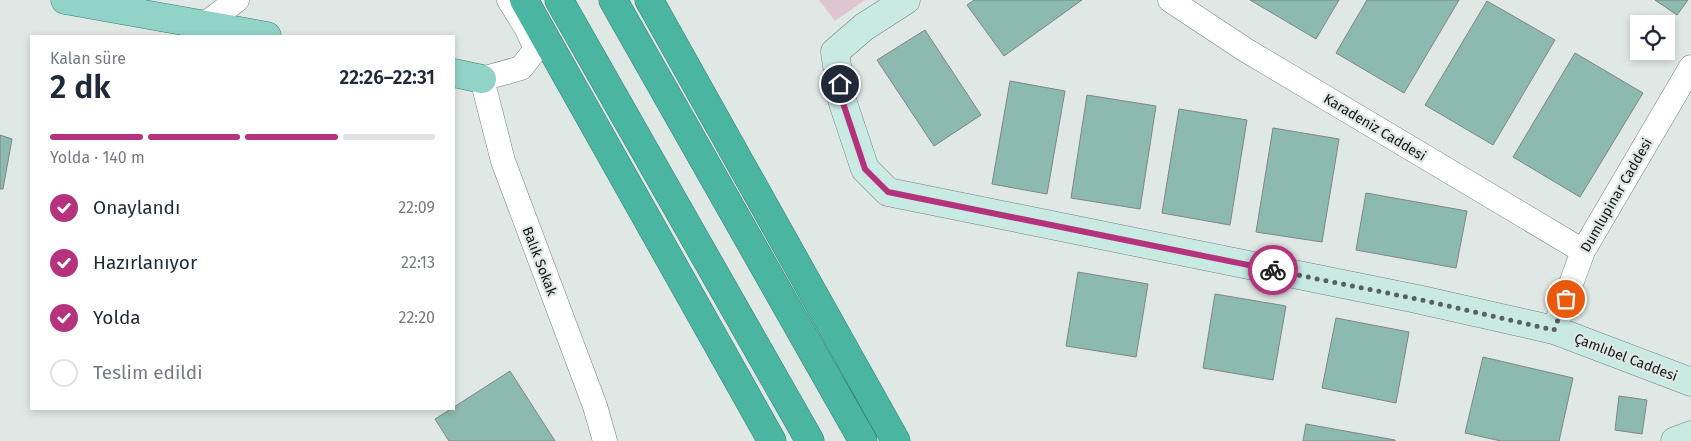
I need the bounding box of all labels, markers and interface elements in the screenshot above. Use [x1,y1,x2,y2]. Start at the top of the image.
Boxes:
map controls [1630,15,1675,60]
button: locate [1630,15,1675,60]
text: Kalan süre [50,49,126,68]
pin [819,63,861,105]
text: 22:26–22:31 [339,66,435,89]
text: 2 dk [50,68,111,106]
icon: home [826,70,854,98]
street label: Karadeniz Caddesi [1320,90,1429,165]
street label: Dumlupinar Caddesi [1577,135,1656,255]
text: Yolda · 140 m [50,148,145,167]
icon: check [50,194,78,222]
text: Onaylandı [93,196,180,219]
text: 22:09 [398,198,435,217]
street label: Balık Sokak [519,224,561,299]
courier [1248,245,1298,295]
icon: check [50,249,78,277]
text: Hazırlanıyor [93,251,197,274]
text: 22:13 [401,253,435,272]
icon: bike [1259,256,1287,284]
pin [1545,278,1587,320]
icon: bag [1552,285,1580,313]
icon: check [50,304,78,332]
text: Yolda [93,306,141,329]
text: 22:20 [398,308,435,327]
street label: Çamlıbel Caddesi [1572,330,1680,385]
text: Teslim edildi [93,361,203,384]

